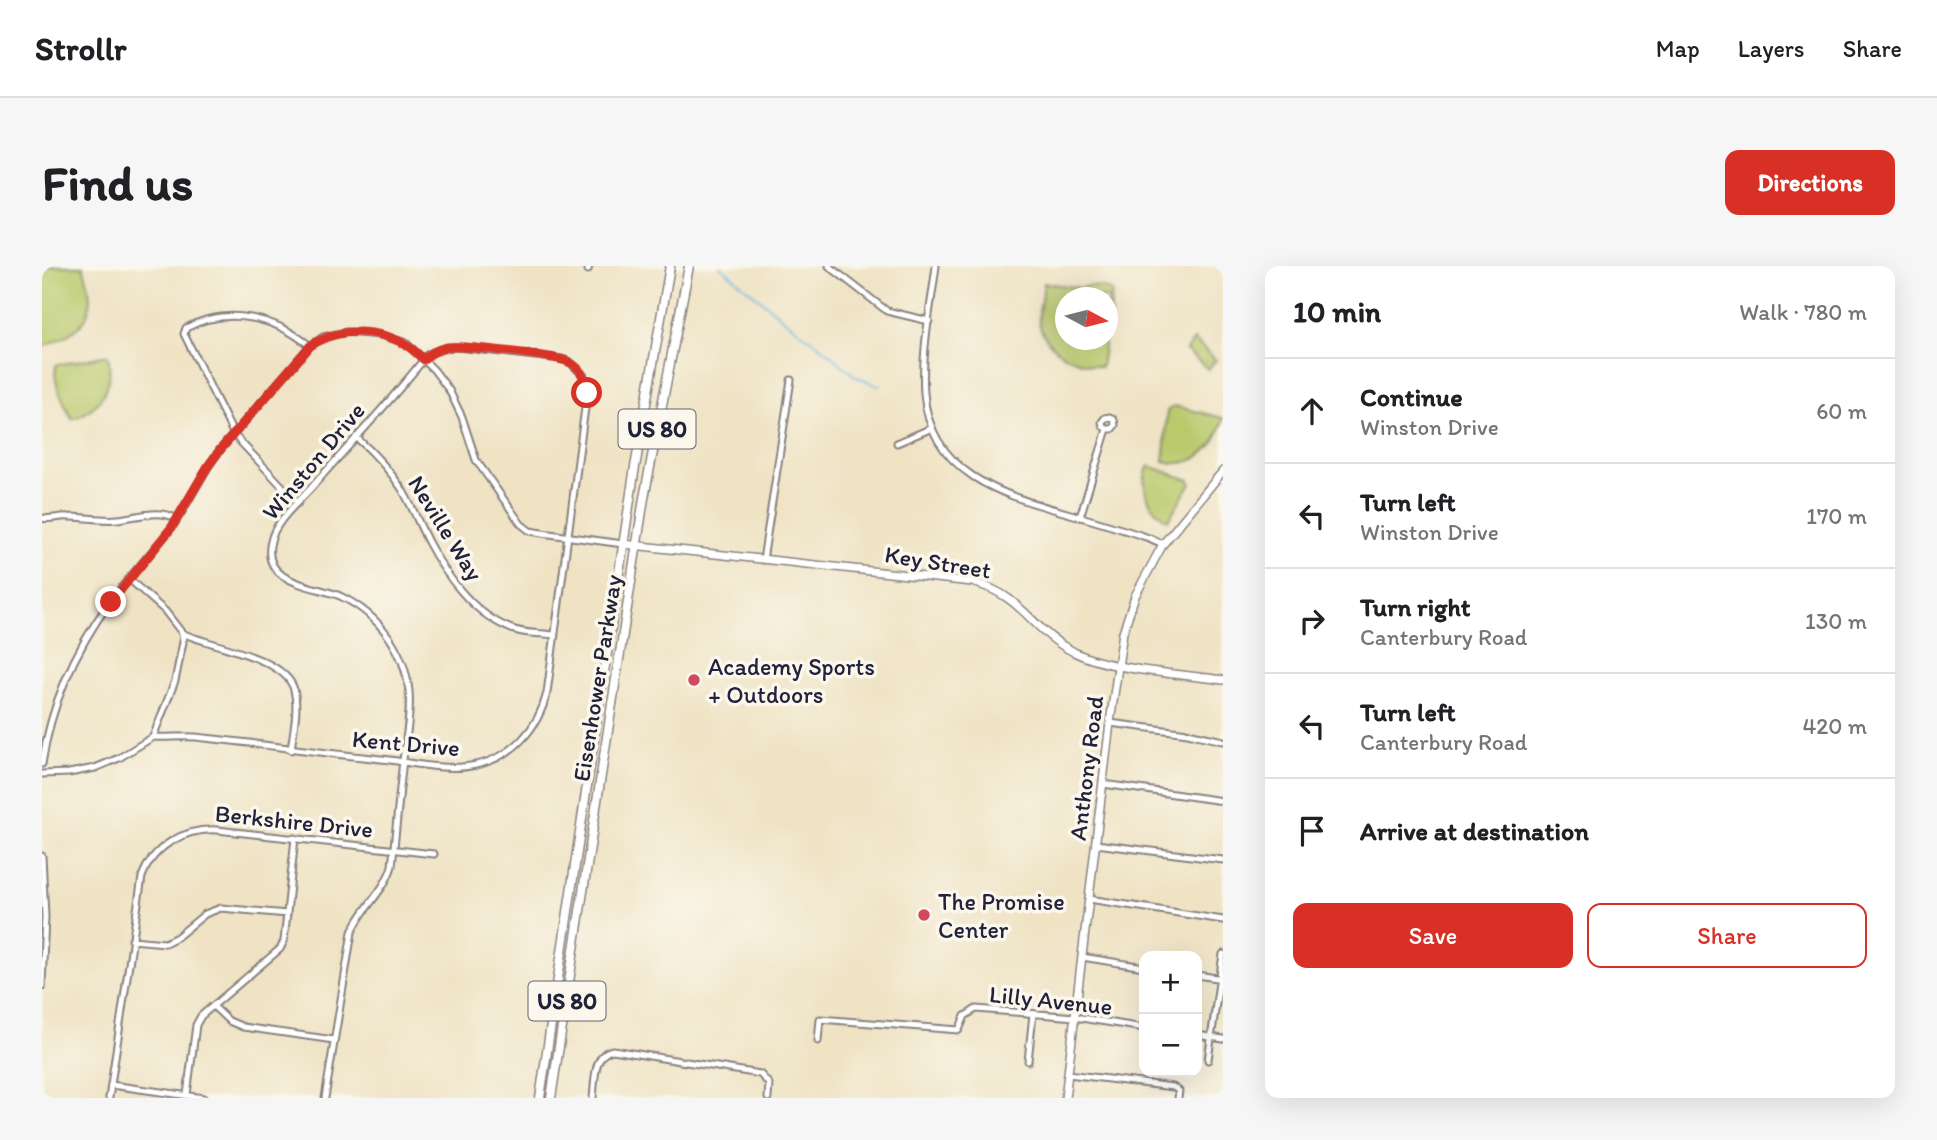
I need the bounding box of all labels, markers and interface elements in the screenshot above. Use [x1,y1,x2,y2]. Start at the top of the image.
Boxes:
text: Strollr [35,29,126,68]
text: Map [1656,34,1700,63]
text: Layers [1738,34,1805,63]
text: Share [1843,34,1902,63]
button: Directions [1725,150,1895,215]
text: Find us [42,153,193,212]
north arrow [1055,287,1118,350]
text: 10 min [1293,293,1381,330]
text: Walk · 780 m [1739,298,1867,326]
route start [571,377,602,408]
text: Continue [1360,381,1463,413]
icon: ahead [1293,392,1331,430]
street label: Winston Drive [255,396,371,526]
text: 60 m [1816,397,1867,425]
road number: US 80 [618,410,696,448]
text: Winston Drive [1360,413,1499,441]
street label: Neville Way [402,470,490,586]
text: Turn left [1360,486,1456,518]
icon: left [1293,497,1331,535]
text: 170 m [1806,502,1867,530]
text: Winston Drive [1360,518,1499,546]
street label: Key Street [883,539,993,585]
street label: Eisenhower Parkway [566,572,628,784]
route end [95,586,126,617]
text: Turn right [1360,591,1471,623]
icon: right [1293,602,1331,640]
text: 130 m [1805,607,1867,635]
text: Canterbury Road [1360,623,1527,651]
place label: Academy Sports + Outdoors [708,652,875,709]
marker: Academy Sports + Outdoors [686,672,702,688]
street label: Anthony Road [1063,694,1109,842]
text: Turn left [1360,696,1456,728]
icon: left [1293,707,1331,745]
text: 420 m [1802,712,1867,740]
street label: Kent Drive [351,724,461,762]
text: Canterbury Road [1360,728,1527,756]
street label: Berkshire Drive [214,798,374,844]
icon: arrive [1293,812,1331,850]
text: Arrive at destination [1360,815,1589,847]
place label: The Promise Center [938,887,1065,944]
button: Save [1293,903,1573,968]
button: Share [1587,903,1867,968]
marker: The Promise Center [916,907,932,923]
map controls [1139,951,1202,1077]
button: + [1139,951,1202,1014]
street label: Lilly Avenue [988,979,1114,1021]
road number: US 80 [528,982,606,1020]
button: − [1139,1014,1202,1077]

